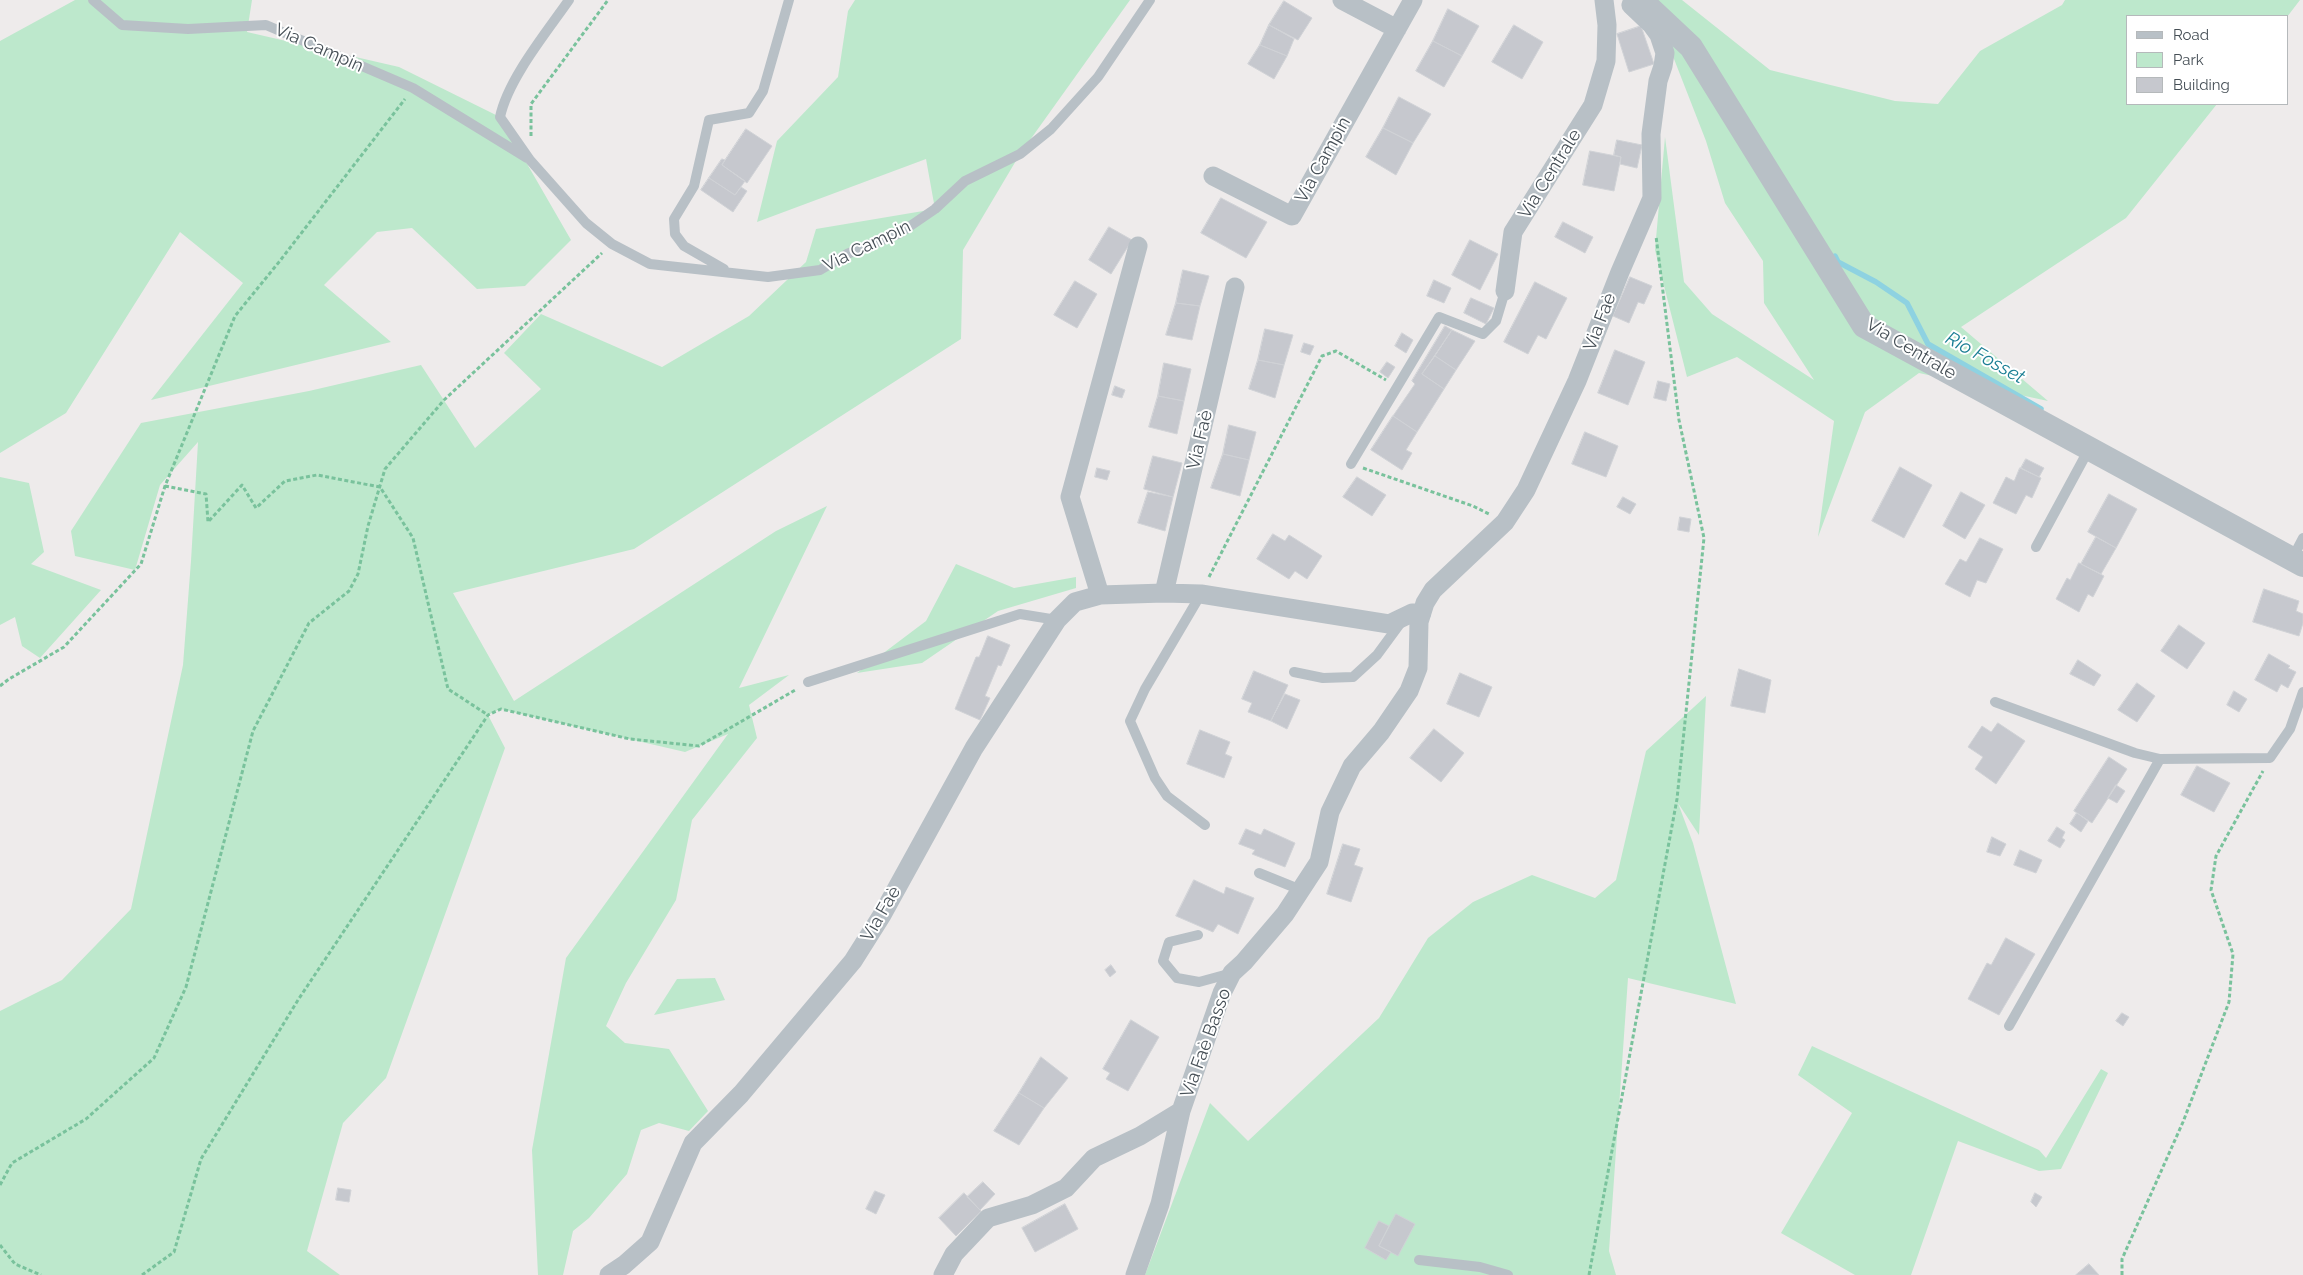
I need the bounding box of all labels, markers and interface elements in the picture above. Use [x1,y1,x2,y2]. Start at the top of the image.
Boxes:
legend [2126,15,2288,105]
street label: Via Campin [271,19,367,77]
text: Road [2173,26,2209,44]
text: Park [2173,51,2204,69]
text: Building [2173,76,2230,94]
street label: Via Campin [1291,113,1355,207]
street label: Via Centrale [1514,125,1586,223]
street label: Via Campin [820,216,914,276]
street label: Via Faè [1579,290,1621,354]
street label: Via Centrale [1862,314,1960,384]
water label: Rio Fosset [1942,327,2028,389]
street label: Via Faè [1183,408,1217,472]
street label: Via Faè [857,882,905,946]
street label: Via Faè Basso [1176,985,1236,1101]

